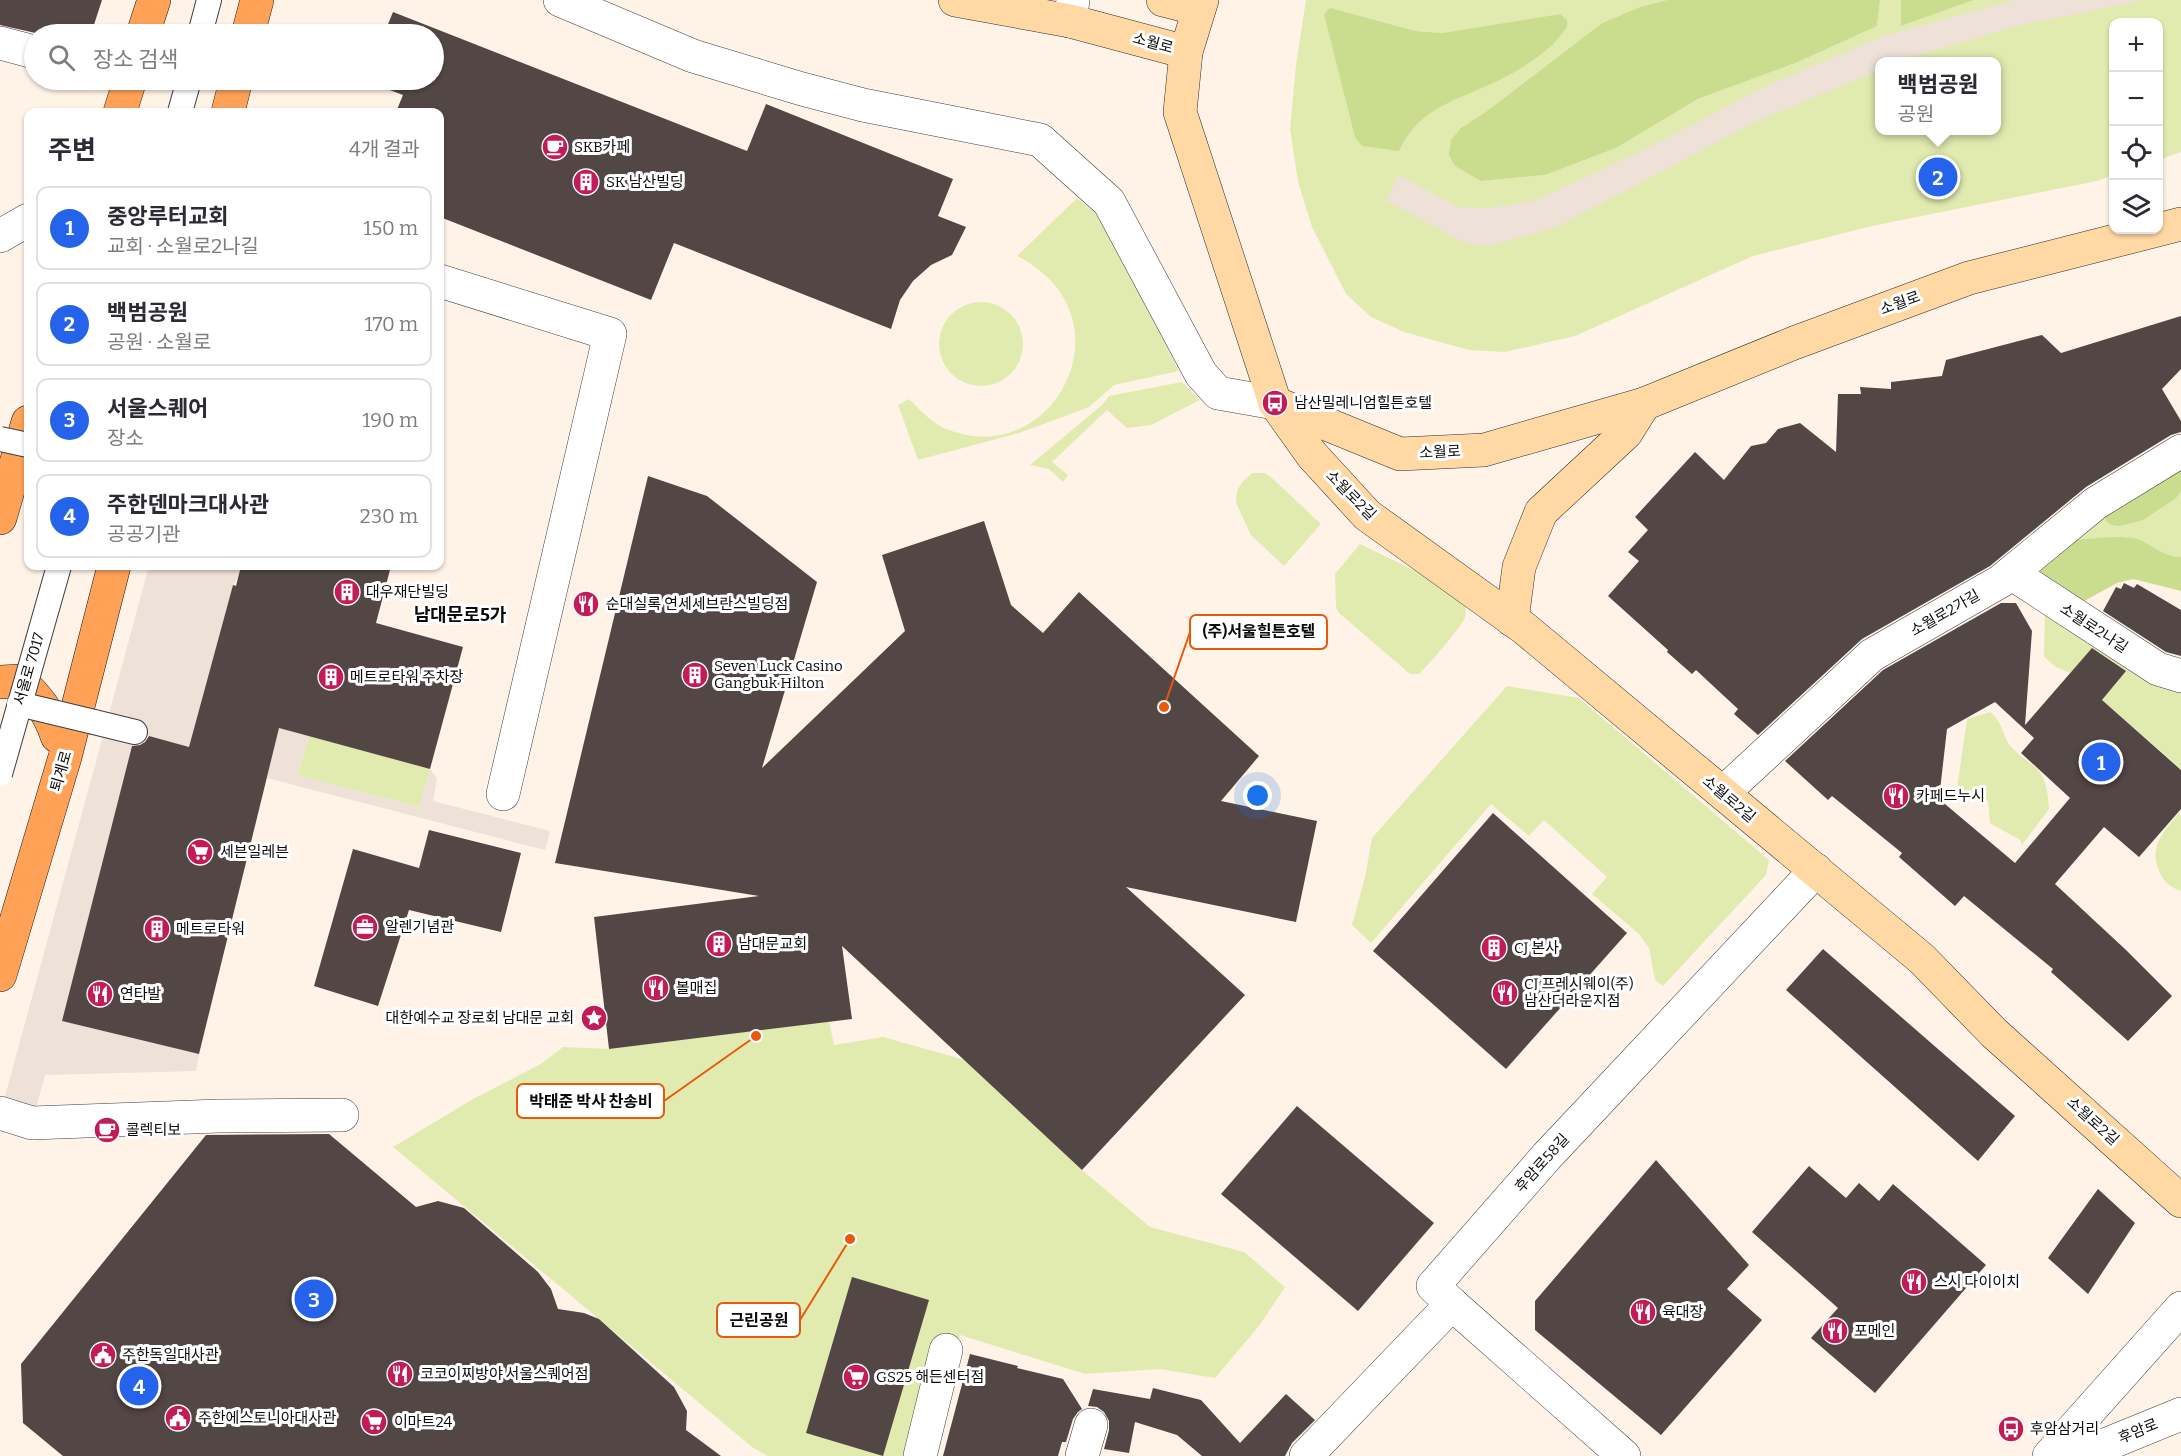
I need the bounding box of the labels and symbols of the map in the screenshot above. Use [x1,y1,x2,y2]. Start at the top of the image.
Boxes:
street label: 소월로 [1131,29,1175,57]
cafe icon: SKB카페 [540,132,570,162]
place label: SKB카페 [574,138,630,156]
pin: 2 [1918,154,1958,200]
building icon: SK 남산빌딩 [571,167,601,197]
place label: SK 남산빌딩 [606,173,684,191]
street label: 소월로 [1877,287,1923,319]
bus stop icon: 남산밀레니엄힐튼호텔 [1260,388,1290,418]
place label: 남산밀레니엄힐튼호텔 [1294,394,1432,412]
street label: 소월로 [1419,442,1461,462]
street label: 소월로2길 [1322,466,1380,524]
building icon: 대우재단빌딩 [332,577,362,607]
place label: 대우재단빌딩 [366,583,449,601]
street label: 소월로2가길 [1907,586,1983,640]
restaurant icon: 순대실록 연세세브란스빌딩점 [571,589,601,619]
place label: 순대실록 연세세브란스빌딩점 [606,595,788,613]
street label: 소월로2나길 [2057,599,2131,657]
district label: 남대문로5가 [414,604,507,626]
callout: (주)서울힐튼호텔 [1190,615,1327,649]
text: (주)서울힐튼호텔 [1202,622,1316,641]
street label: 서울로 7017 [10,630,48,707]
place label: Seven Luck Casino Gangbuk Hilton [714,657,843,692]
building icon: Seven Luck Casino Gangbuk Hilton [680,660,710,690]
building icon: 메트로타워 주차장 [316,662,346,692]
place label: 메트로타워 주차장 [350,668,464,686]
pin: 1 [2082,740,2120,784]
street label: 퇴계로 [47,749,75,793]
street label: 소월로2길 [1699,772,1759,826]
your location [1243,781,1272,810]
restaurant icon: 카페드누시 [1881,781,1911,811]
place label: 카페드누시 [1916,787,1985,805]
supermarket icon: 세븐일레븐 [185,837,215,867]
place label: 세븐일레븐 [220,843,289,861]
office icon: 알렌기념관 [350,912,380,942]
building icon: 메트로타워 [142,914,172,944]
place label: 알렌기념관 [385,918,454,936]
place label: 메트로타워 [176,920,245,938]
building icon: 남대문교회 [704,929,734,959]
building icon: CJ 본사 [1479,933,1509,963]
place label: 남대문교회 [738,935,807,953]
place label: CJ 본사 [1514,939,1559,957]
restaurant icon: 볼매집 [641,973,671,1003]
place label: CJ 프레시웨이(주) 남산더라운지점 [1524,975,1634,1010]
restaurant icon: CJ 프레시웨이(주) 남산더라운지점 [1490,978,1520,1008]
restaurant icon: 연타발 [85,979,115,1009]
place label: 볼매집 [676,979,717,997]
place label: 연타발 [120,985,162,1003]
place icon: 대한예수교 장로회 남대문 교회 [579,1003,609,1033]
place label: 대한예수교 장로회 남대문 교회 [386,1009,574,1027]
callout: 박태준 박사 찬송비 [517,1084,664,1118]
text: 박태준 박사 찬송비 [529,1092,653,1111]
street label: 소월로2길 [2063,1093,2123,1149]
cafe icon: 콜렉티보 [92,1115,122,1145]
place label: 콜렉티보 [126,1121,181,1139]
street label: 후암로58길 [1511,1130,1573,1196]
restaurant icon: 스시 다이이치 [1899,1267,1929,1297]
place label: 스시 다이이치 [1934,1273,2020,1291]
pin: 3 [294,1276,334,1322]
restaurant icon: 육대장 [1628,1297,1658,1327]
callout: 근린공원 [717,1303,800,1337]
place label: 육대장 [1662,1303,1704,1321]
text: 근린공원 [730,1311,788,1330]
restaurant icon: 포메인 [1820,1316,1850,1346]
place label: 포메인 [1854,1322,1895,1340]
public building icon: 주한독일대사관 [88,1340,118,1370]
place label: 주한독일대사관 [122,1346,219,1364]
restaurant icon: 코코이찌방야 서울스퀘어점 [385,1359,415,1389]
supermarket icon: GS25 해든센터점 [841,1362,871,1392]
pin: 4 [120,1364,158,1408]
place label: 코코이찌방야 서울스퀘어점 [420,1365,589,1383]
place label: GS25 해든센터점 [876,1368,984,1386]
public building icon: 주한에스토니아대사관 [163,1403,193,1433]
supermarket icon: 이마트24 [359,1407,389,1437]
place label: 주한에스토니아대사관 [198,1409,336,1427]
place label: 이마트24 [394,1413,453,1431]
bus stop icon: 후암삼거리 [1996,1414,2026,1444]
street label: 후암로 [2115,1415,2161,1447]
place label: 후암삼거리 [2030,1420,2099,1438]

